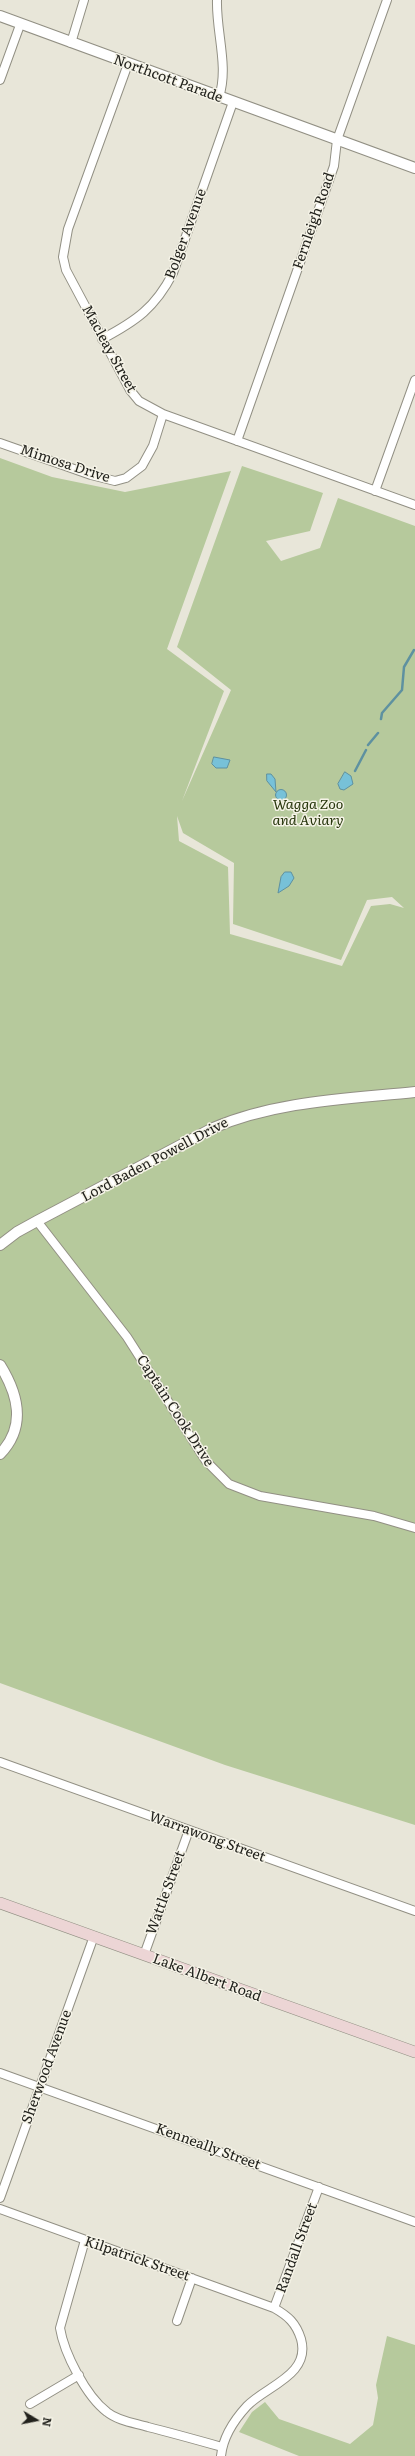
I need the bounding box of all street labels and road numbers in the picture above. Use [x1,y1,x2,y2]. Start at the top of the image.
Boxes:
street label: Northcott Parade [111,51,225,107]
street label: Fernleigh Road [290,170,338,272]
street label: Bolger Avenue [162,186,210,282]
street label: Macleay Street [78,302,140,396]
street label: Mimosa Drive [18,442,112,486]
street label: Lord Baden Powell Drive [79,1114,231,1206]
street label: Captain Cook Drive [133,1352,217,1470]
street label: Warrawong Street [147,1808,267,1866]
street label: Wattle Street [143,1849,189,1937]
street label: Lake Albert Road [150,1951,264,2005]
street label: Sherwood Avenue [19,2008,75,2126]
street label: Kenneally Street [153,2120,263,2174]
street label: Randall Street [273,2201,321,2295]
street label: Kilpatrick Street [82,2233,192,2285]

